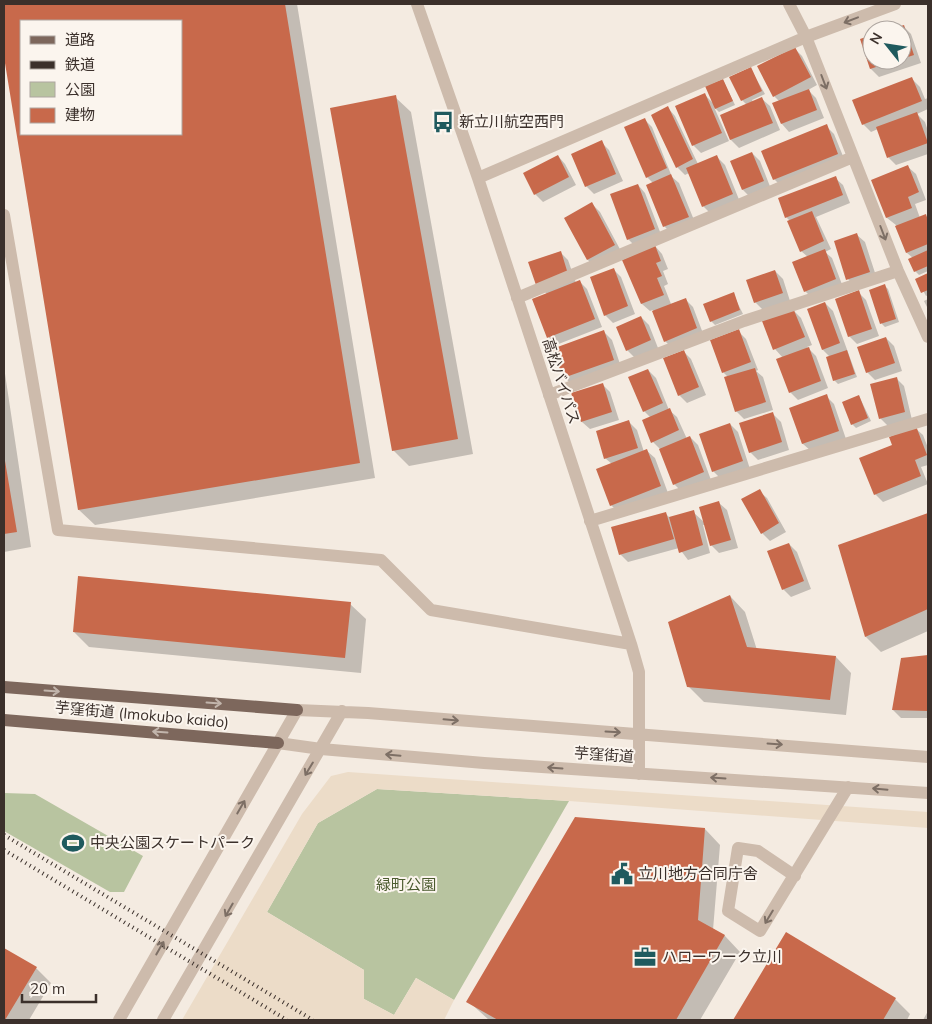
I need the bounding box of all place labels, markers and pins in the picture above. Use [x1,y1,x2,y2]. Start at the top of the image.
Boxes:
bus stop icon: 新立川航空西門 [430,109,456,135]
place label: 新立川航空西門 [459,112,564,131]
sports icon: 中央公園スケートパーク [60,830,86,856]
place label: 中央公園スケートパーク [90,833,255,852]
public building icon: 立川地方合同庁舎 [609,861,635,887]
place label: 立川地方合同庁舎 [638,864,758,883]
office icon: ハローワーク立川 [632,944,658,970]
place label: ハローワーク立川 [662,947,782,966]

